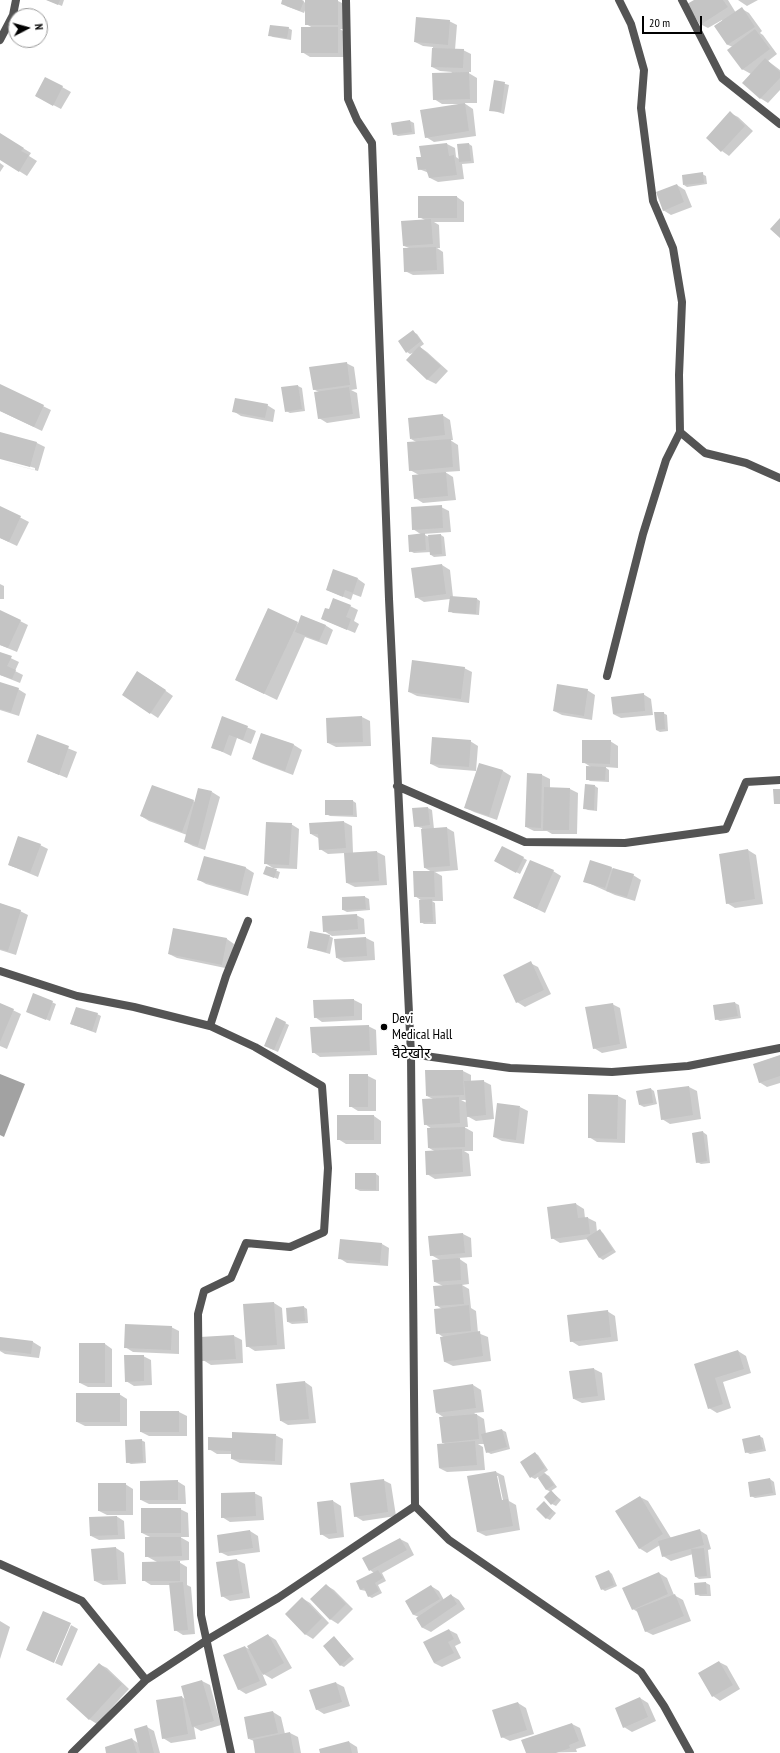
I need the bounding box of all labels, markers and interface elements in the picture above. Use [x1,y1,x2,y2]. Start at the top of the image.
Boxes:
north arrow [8,8,48,48]
scale bar [644,8,704,34]
text: 20 m [649,15,670,30]
text: N [32,23,46,31]
place label: Devi Medical Hall [392,1011,452,1044]
marker: Devi Medical Hall [379,1022,389,1032]
district label: घैटेखोर [392,1045,430,1063]

